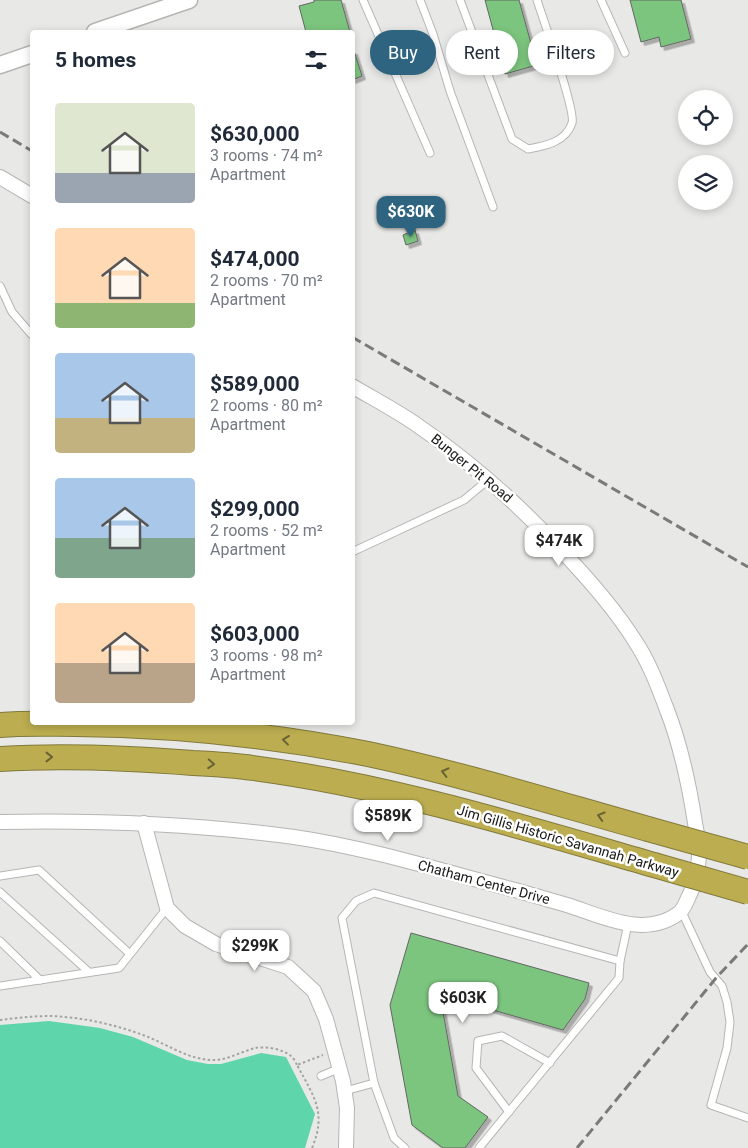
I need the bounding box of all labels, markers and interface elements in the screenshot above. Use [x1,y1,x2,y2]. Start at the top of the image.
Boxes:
chip: Buy [370,30,436,75]
chip: Rent [446,30,518,75]
chip: Filters [528,30,614,75]
icon: filters [302,46,330,74]
text: 5 homes [55,48,136,72]
map controls [678,90,733,210]
button: locate [678,90,733,145]
text: $630,000 [210,122,300,146]
icon: home [95,123,155,183]
text: 3 rooms · 74 m² [210,146,323,165]
button: layers [678,155,733,210]
text: Apartment [210,165,286,184]
pin: $630K [376,196,446,238]
text: $630K [388,202,434,221]
text: $474,000 [210,247,300,271]
icon: home [95,248,155,308]
text: 2 rooms · 70 m² [210,271,323,290]
text: Apartment [210,290,286,309]
text: $589,000 [210,372,300,396]
icon: home [95,373,155,433]
text: 2 rooms · 80 m² [210,396,323,415]
text: Apartment [210,415,286,434]
street label: Bunger Pit Road [428,430,516,506]
text: $299,000 [210,497,300,521]
icon: home [95,498,155,558]
text: 2 rooms · 52 m² [210,521,323,540]
pin: $474K [524,524,594,567]
text: $474K [536,531,582,550]
text: Apartment [210,540,286,559]
text: $603,000 [210,622,300,646]
icon: home [95,623,155,683]
text: 3 rooms · 98 m² [210,646,323,665]
text: Apartment [210,665,286,684]
one-way arrow [281,735,289,746]
one-way arrow [45,752,53,762]
one-way arrow [207,758,215,769]
one-way arrow [440,767,449,778]
pin: $589K [353,800,423,842]
street label: Jim Gillis Historic Savannah Parkway [455,802,681,880]
text: $589K [365,806,411,825]
one-way arrow [597,811,606,822]
street label: Chatham Center Drive [416,857,552,907]
pin: $299K [220,930,290,972]
text: $299K [232,936,278,955]
pin: $603K [428,982,498,1024]
text: $603K [440,988,486,1007]

